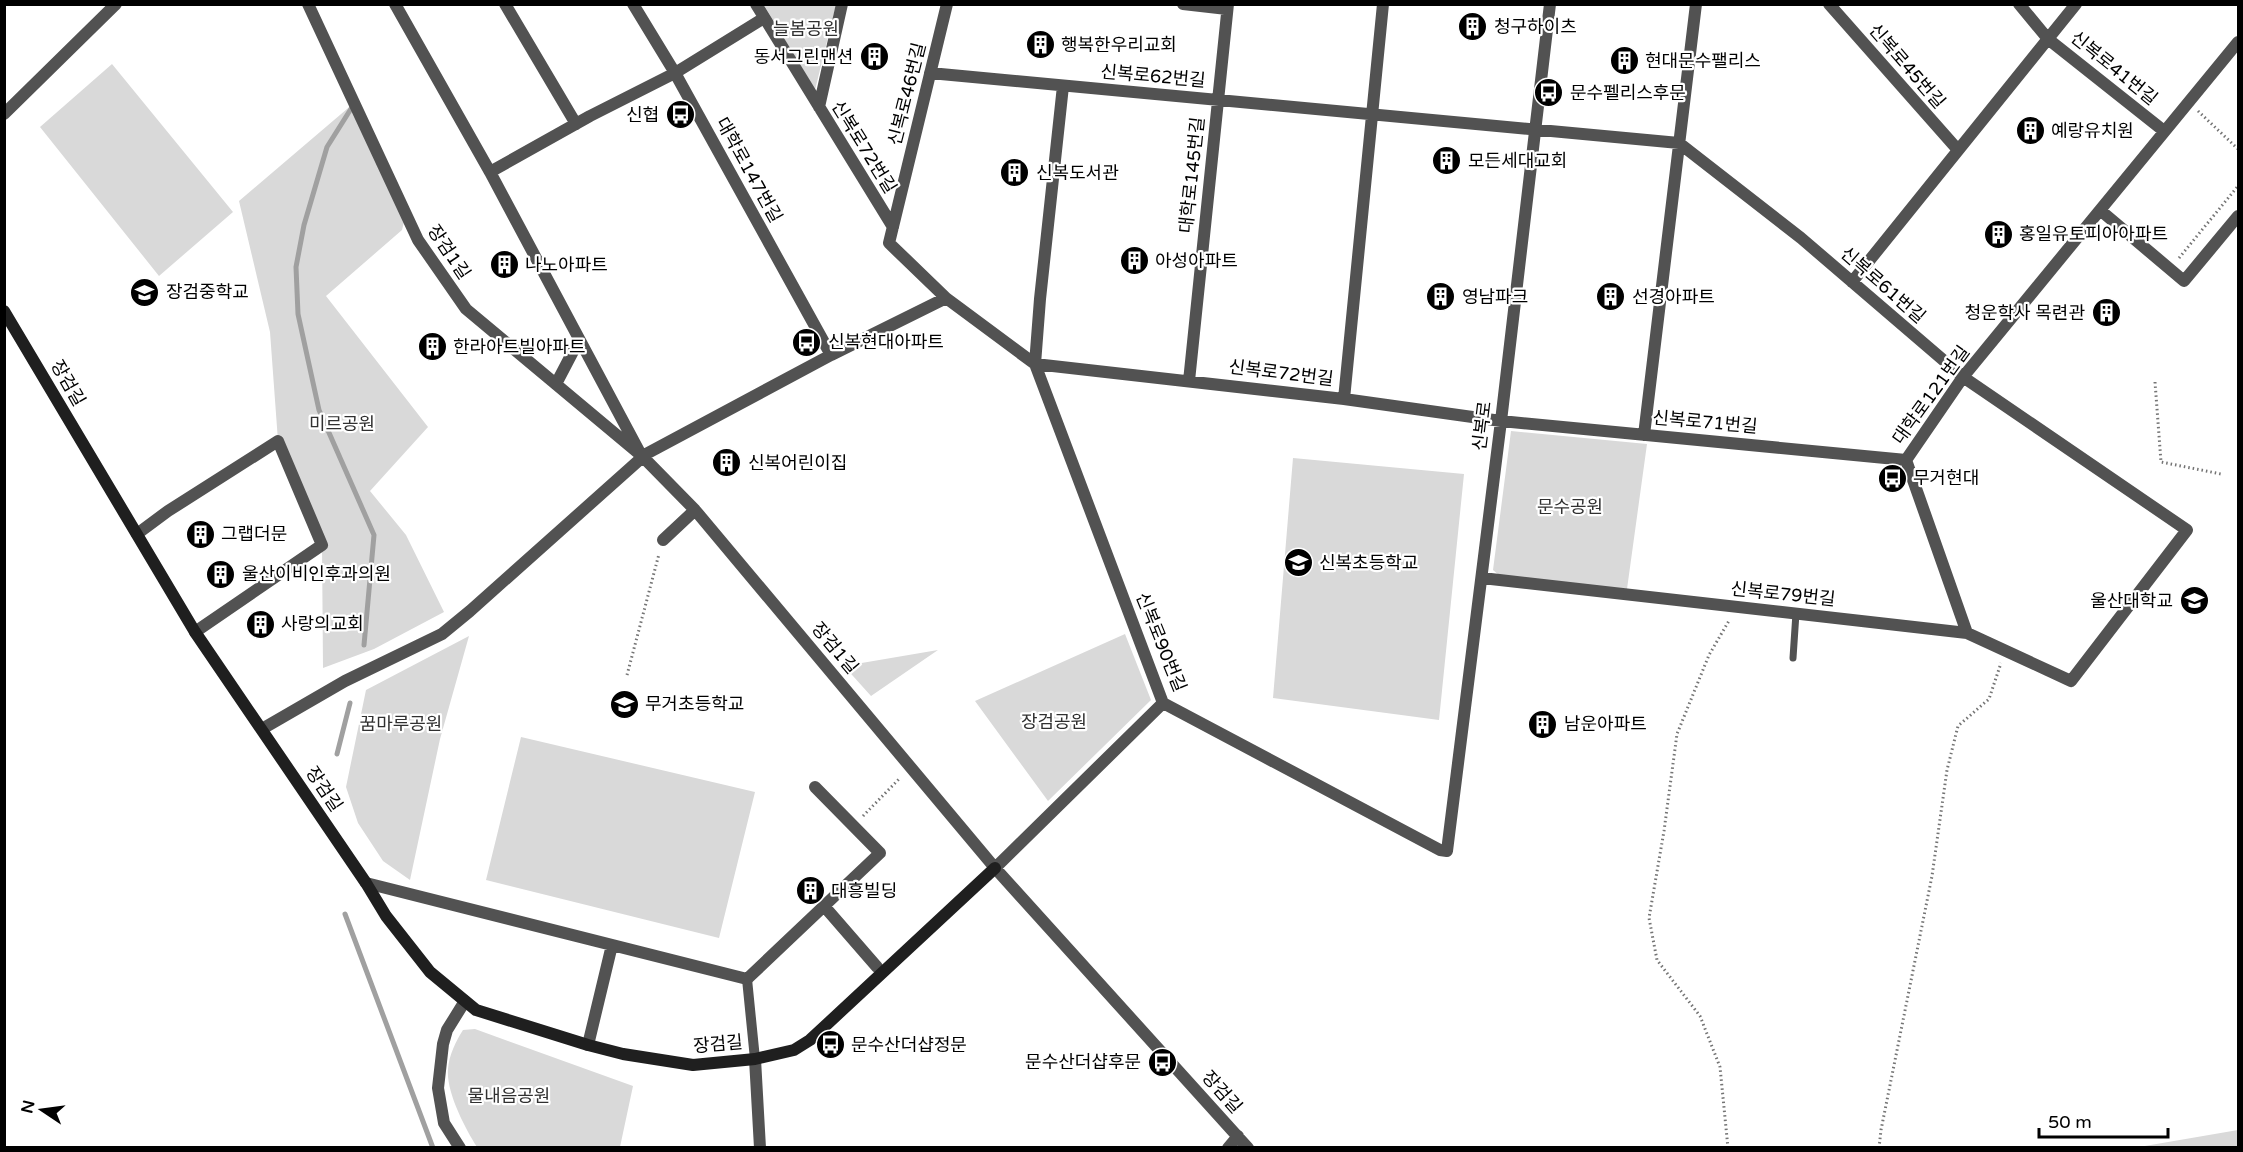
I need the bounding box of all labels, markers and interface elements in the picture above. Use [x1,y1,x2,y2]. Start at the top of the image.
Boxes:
building icon: 청구하이츠 [1457,11,1489,43]
place label: 청구하이츠 [1494,16,1577,38]
park label: 늘봄공원 [773,18,839,40]
street label: 신복로45번길 [1864,19,1950,113]
street label: 신복로41번길 [2066,26,2162,110]
building icon: 행복한우리교회 [1024,29,1056,61]
place label: 행복한우리교회 [1061,34,1177,56]
street label: 신복로46번길 [884,40,930,148]
building icon: 동서그린맨션 [858,41,890,73]
building icon: 현대문수팰리스 [1608,45,1640,77]
place label: 동서그린맨션 [754,46,853,68]
place label: 현대문수팰리스 [1645,50,1761,72]
street label: 신복로62번길 [1100,60,1206,92]
bus stop icon: 문수펠리스후문 [1533,77,1565,109]
place label: 문수펠리스후문 [1570,82,1686,104]
street label: 신복로72번길 [827,96,901,198]
bus stop icon: 신협 [664,99,696,131]
place label: 신협 [626,104,659,126]
street label: 대학로147번길 [711,114,787,226]
building icon: 예랑유치원 [2014,115,2046,147]
street label: 대학로145번길 [1175,116,1209,234]
place label: 예랑유치원 [2051,120,2134,142]
building icon: 모든세대교회 [1431,145,1463,177]
place label: 모든세대교회 [1468,150,1567,172]
building icon: 신복도서관 [999,157,1031,189]
place label: 신복도서관 [1036,162,1119,184]
building icon: 홍일유토피아아파트 [1982,218,2014,250]
street label: 장검1길 [423,221,475,283]
place label: 홍일유토피아아파트 [2019,223,2168,245]
street label: 신복로61번길 [1836,242,1930,328]
building icon: 아성아파트 [1118,245,1150,277]
building icon: 나노아파트 [488,249,520,281]
place label: 아성아파트 [1155,250,1238,272]
place label: 나노아파트 [525,254,608,276]
school or university icon: 장검중학교 [129,276,161,308]
place label: 장검중학교 [166,281,249,303]
building icon: 영남파크 [1425,281,1457,313]
building icon: 선경아파트 [1595,281,1627,313]
place label: 영남파크 [1462,286,1528,308]
place label: 선경아파트 [1632,286,1715,308]
building icon: 청운학사 목련관 [2090,297,2122,329]
place label: 청운학사 목련관 [1964,302,2085,324]
bus stop icon: 신복현대아파트 [791,326,823,358]
building icon: 한라아트빌아파트 [416,331,448,363]
place label: 신복현대아파트 [828,331,944,353]
place label: 한라아트빌아파트 [453,336,585,358]
street label: 대학로121번길 [1888,341,1974,449]
street label: 장검길 [46,356,90,410]
street label: 신복로72번길 [1227,356,1335,390]
street label: 신복로 [1468,400,1496,452]
street label: 신복로71번길 [1652,406,1758,438]
park label: 미르공원 [309,413,375,435]
building icon: 신복어린이집 [711,447,743,479]
place label: 신복어린이집 [748,452,847,474]
bus stop icon: 무거현대 [1876,462,1908,494]
place label: 무거현대 [1913,467,1979,489]
park label: 문수공원 [1537,496,1603,518]
building icon: 그랩더문 [184,518,216,550]
place label: 그랩더문 [221,523,287,545]
school or university icon: 신복초등학교 [1282,547,1314,579]
place label: 신복초등학교 [1319,552,1418,574]
building icon: 울산이비인후과의원 [205,558,237,590]
place label: 울산이비인후과의원 [242,563,391,585]
street label: 신복로79번길 [1729,578,1837,610]
school or university icon: 울산대학교 [2178,585,2210,617]
street label: 신복로90번길 [1131,589,1191,695]
place label: 울산대학교 [2090,590,2173,612]
building icon: 사랑의교회 [244,608,276,640]
place label: 사랑의교회 [281,613,364,635]
street label: 장검1길 [807,618,863,678]
school or university icon: 무거초등학교 [608,688,640,720]
place label: 무거초등학교 [645,693,744,715]
building icon: 남운아파트 [1527,708,1559,740]
park label: 장검공원 [1021,711,1087,733]
park label: 꿈마루공원 [360,713,442,735]
place label: 남운아파트 [1564,713,1647,735]
street label: 장검길 [301,762,347,816]
building icon: 대흥빌딩 [794,875,826,907]
place label: 대흥빌딩 [831,880,897,902]
bus stop icon: 문수산더샵정문 [814,1029,846,1061]
street label: 장검길 [692,1031,744,1057]
place label: 문수산더샵정문 [851,1034,967,1056]
bus stop icon: 문수산더샵후문 [1146,1046,1178,1078]
place label: 문수산더샵후문 [1025,1051,1141,1073]
street label: 장검길 [1197,1066,1247,1118]
north arrow [12,1080,72,1140]
park label: 물내음공원 [468,1085,550,1107]
text: N [17,1098,40,1115]
scale bar [2039,1101,2168,1139]
text: 50 m [2048,1111,2092,1133]

